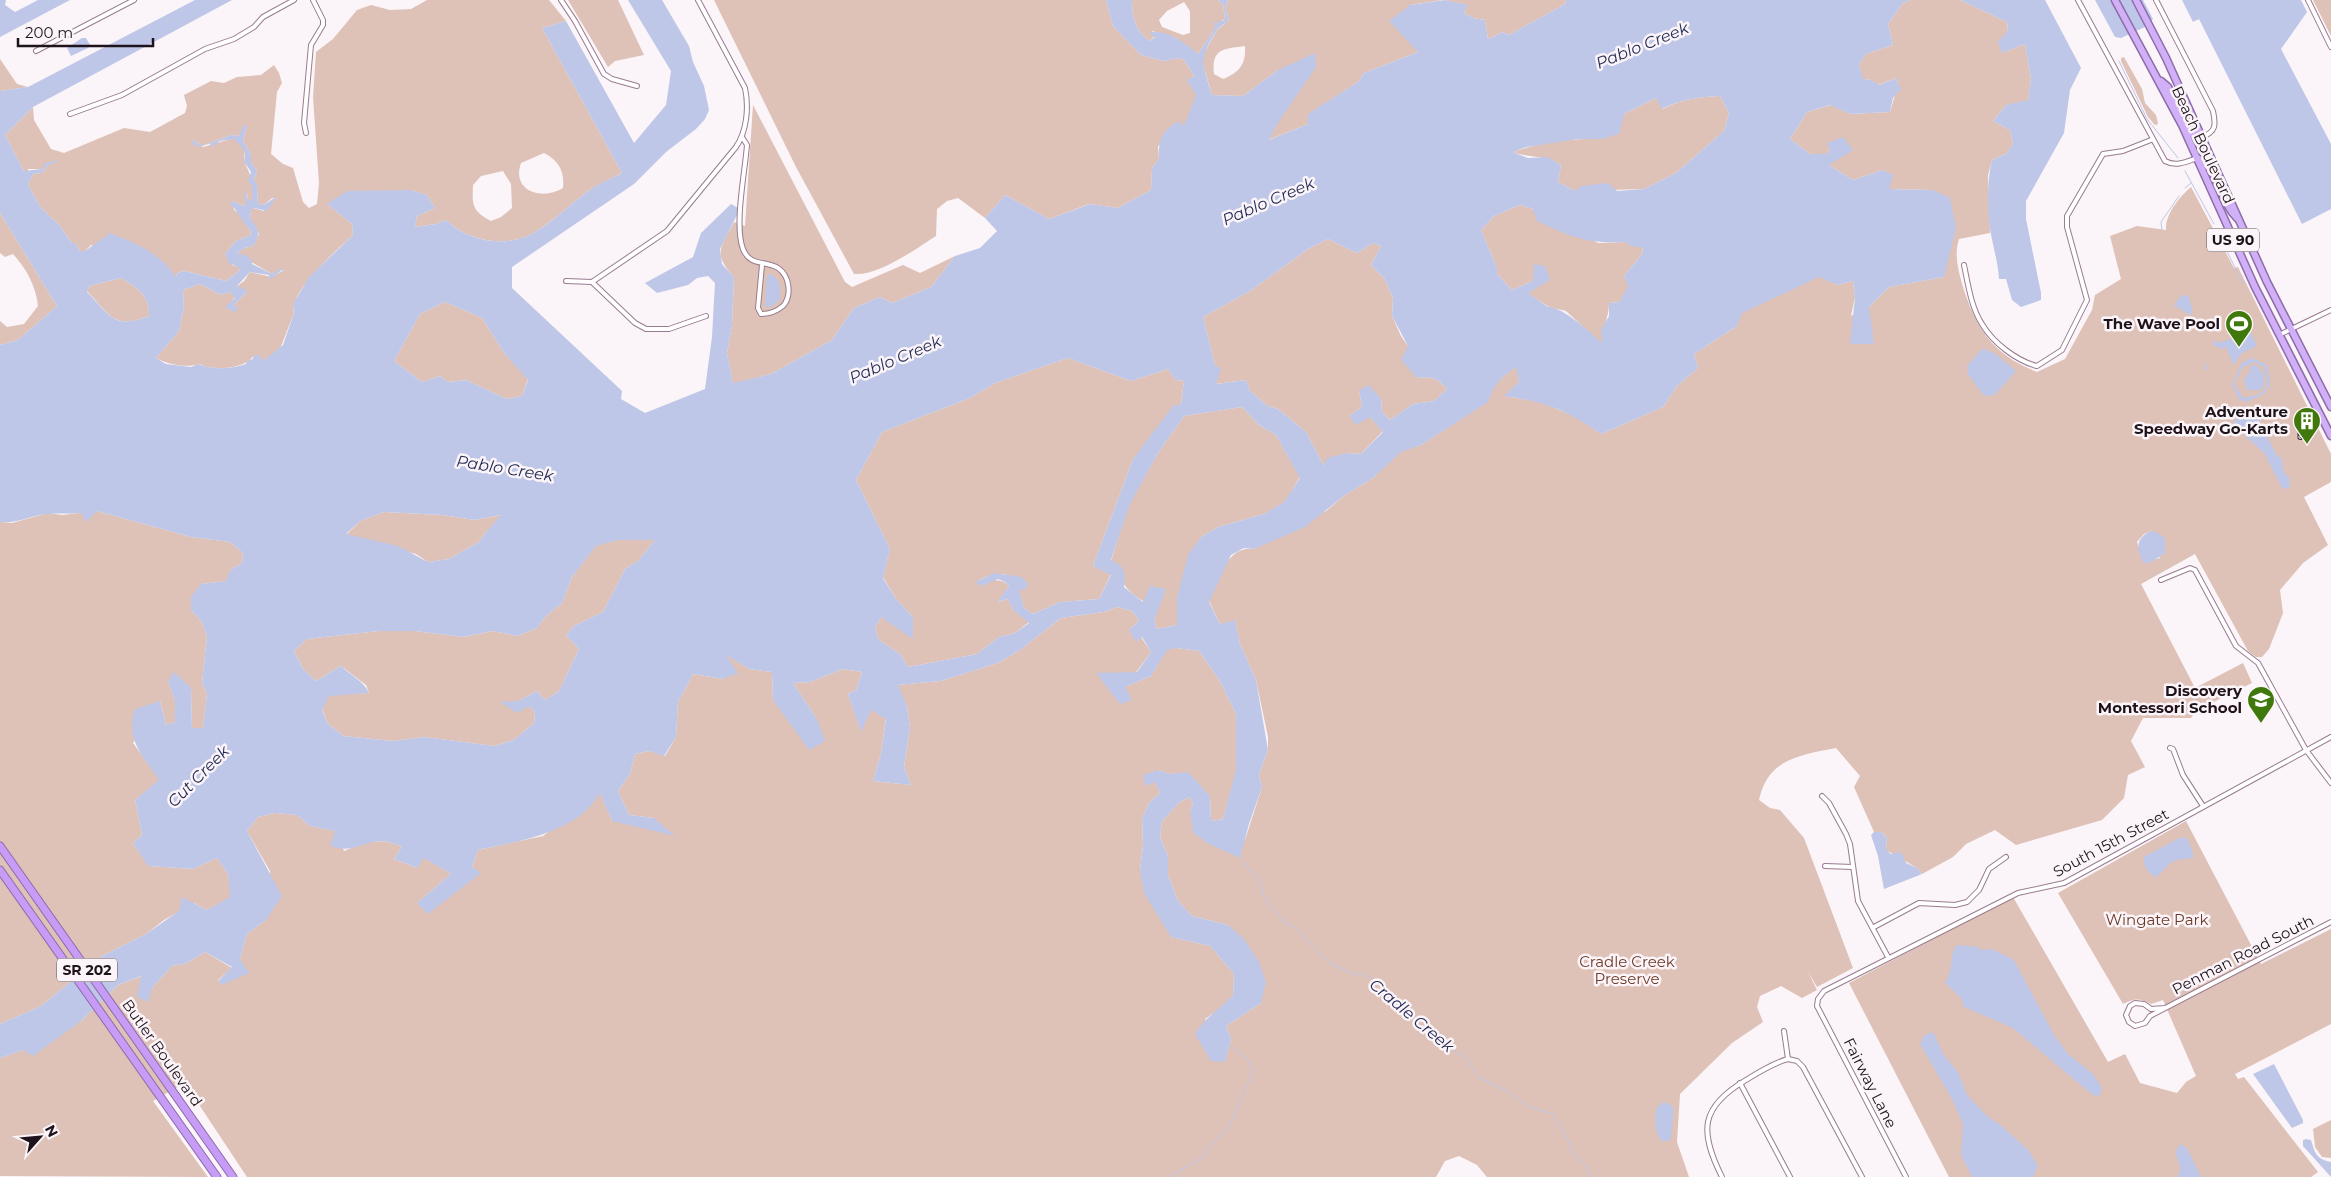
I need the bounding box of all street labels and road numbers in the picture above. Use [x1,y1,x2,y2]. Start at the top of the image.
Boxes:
street label: Beach Boulevard [2168,83,2239,207]
road number: US 90 [2207,228,2259,252]
street label: South 15th Street [2050,804,2172,881]
street label: Penman Road South [2169,911,2317,999]
road number: SR 202 [57,958,117,982]
street label: Butler Boulevard [118,995,207,1110]
street label: Fairway Lane [1840,1034,1901,1131]

